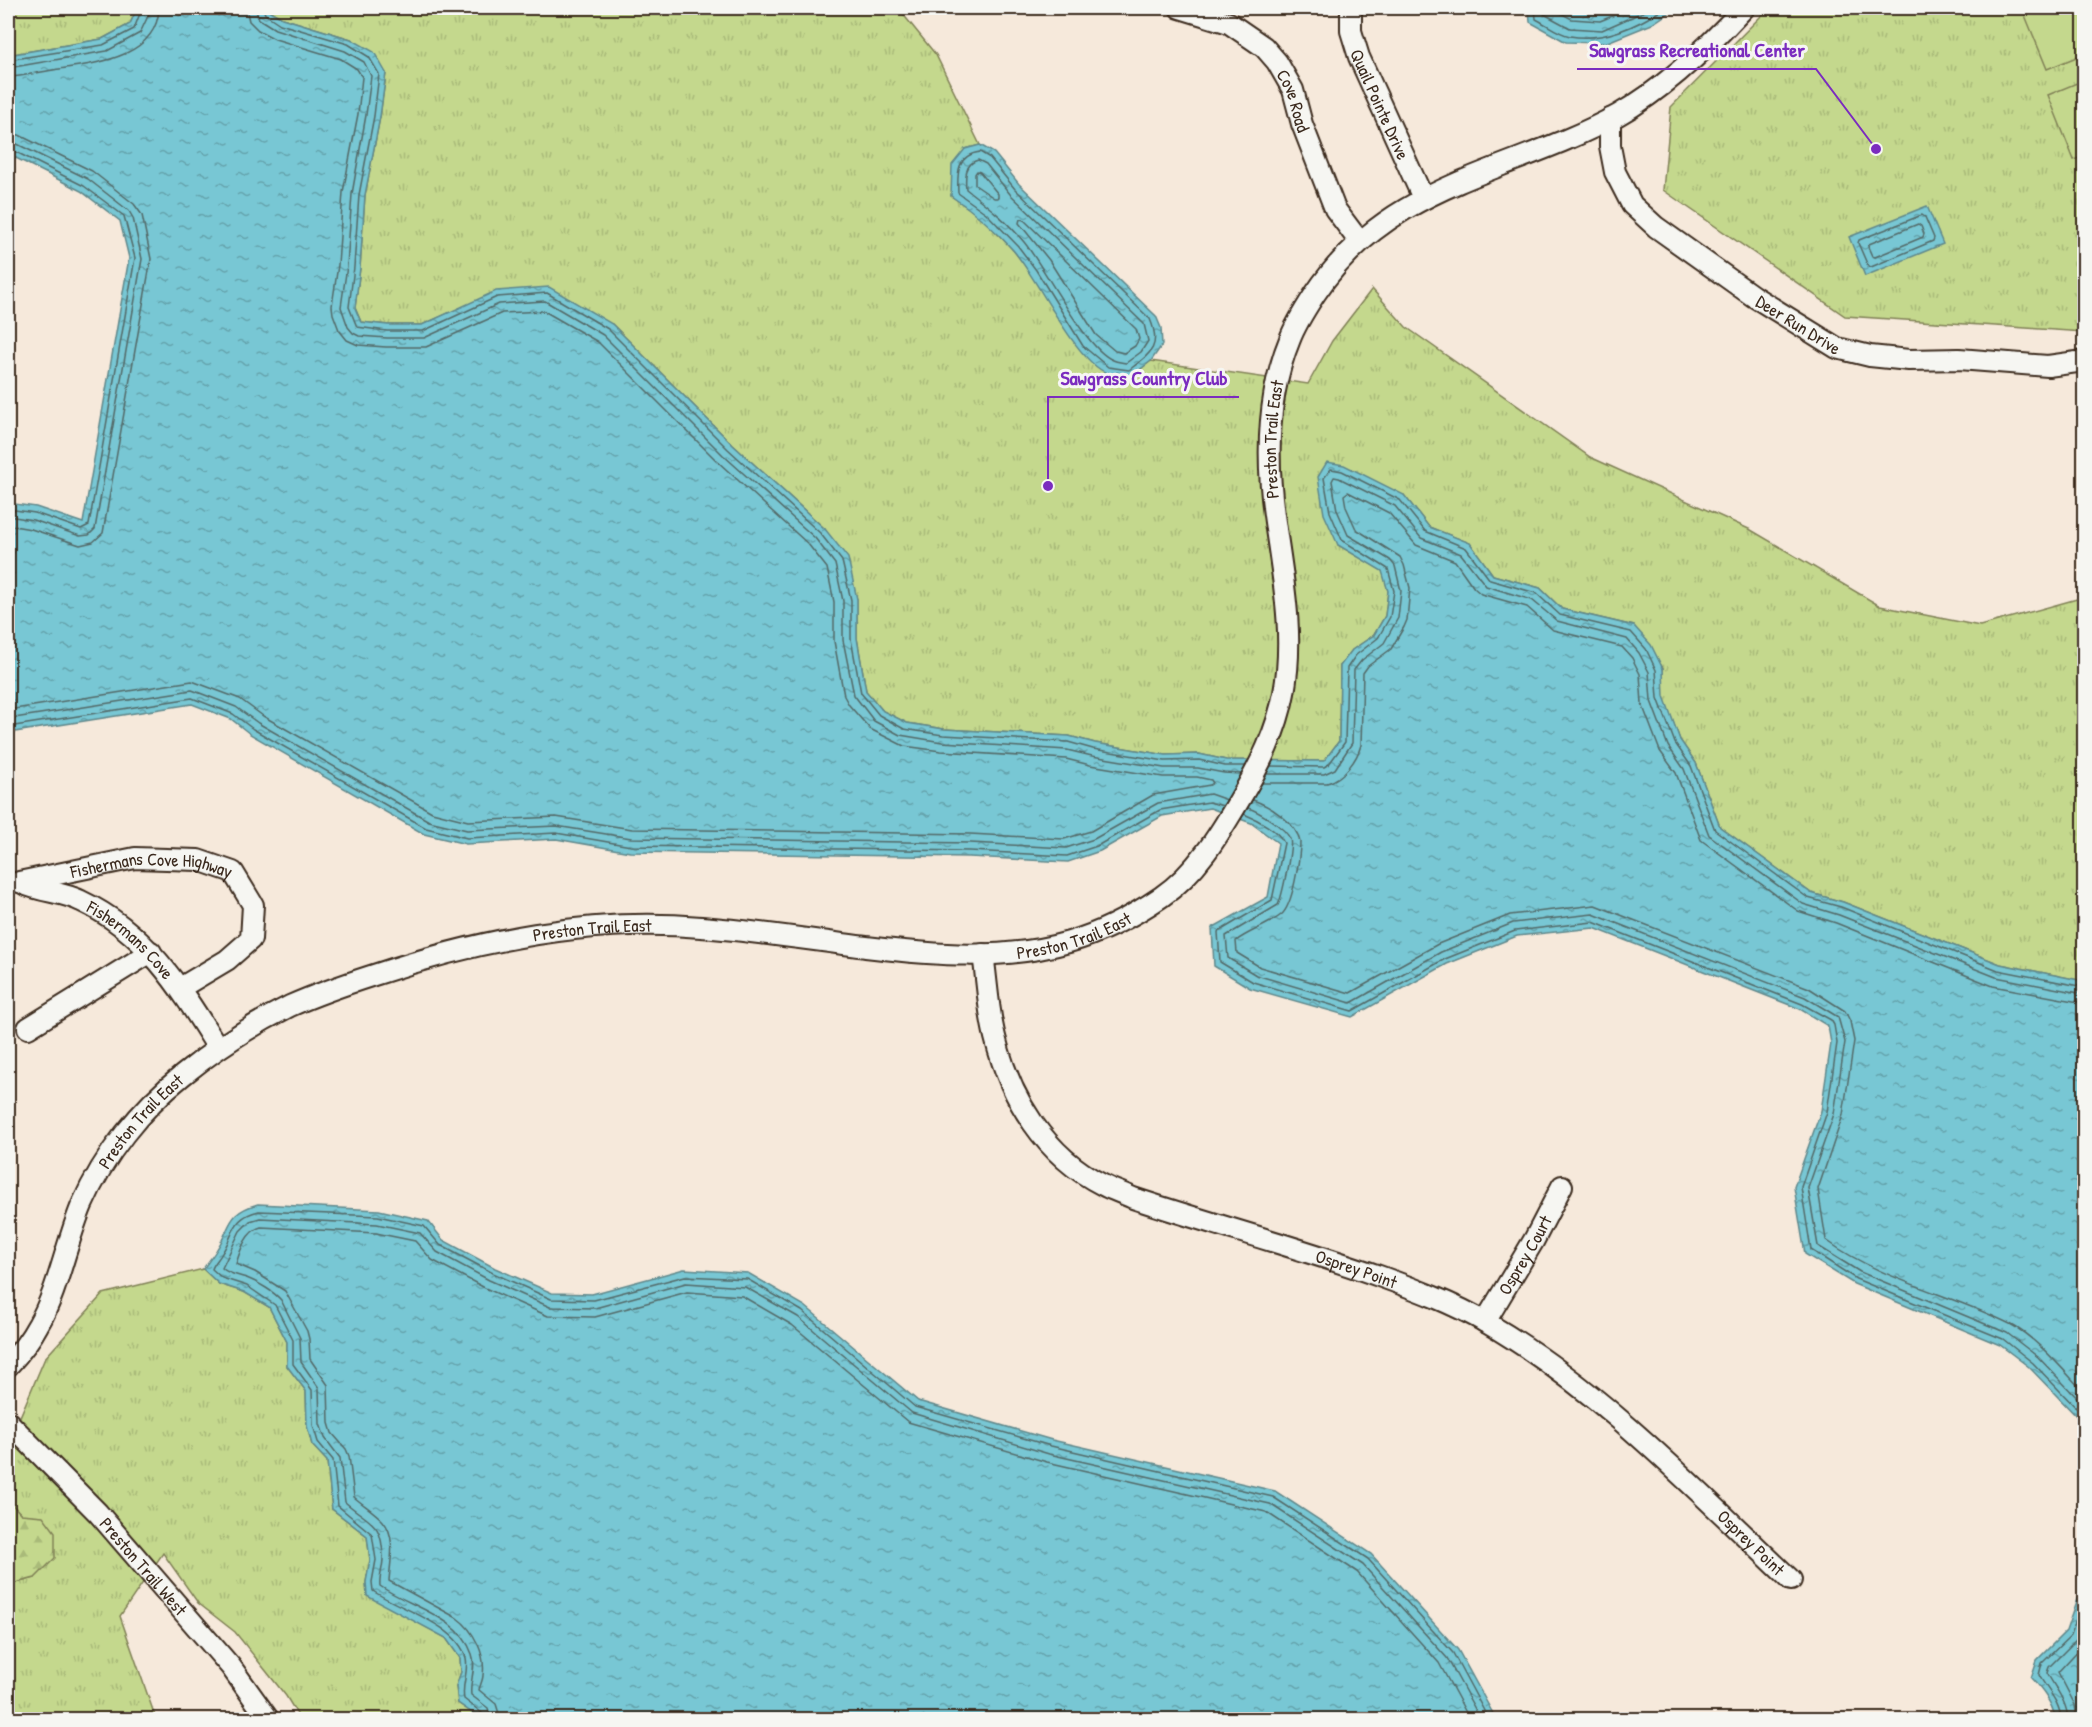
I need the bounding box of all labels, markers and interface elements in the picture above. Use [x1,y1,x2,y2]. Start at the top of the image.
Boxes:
callout: Sawgrass Recreational Center [1577,31,1816,69]
text: Sawgrass Recreational Center [1589,36,1805,64]
street label: Quail Pointe Drive [1345,46,1416,163]
street label: Cove Road [1271,64,1316,136]
street label: Deer Run Drive [1752,289,1846,360]
callout: Sawgrass Country Club [1048,359,1239,397]
text: Sawgrass Country Club [1061,364,1227,392]
street label: Preston Trail East [1257,377,1289,500]
street label: Fishermans Cove Highway [67,846,236,884]
street label: Fishermans Cove [82,893,180,984]
street label: Preston Trail East [1015,905,1136,965]
street label: Preston Trail East [531,912,652,947]
street label: Preston Trail East [92,1067,189,1173]
street label: Osprey Court [1492,1210,1558,1299]
street label: Osprey Point [1313,1243,1402,1294]
street label: Osprey Point [1712,1504,1791,1581]
street label: Preston Trail West [94,1512,194,1621]

